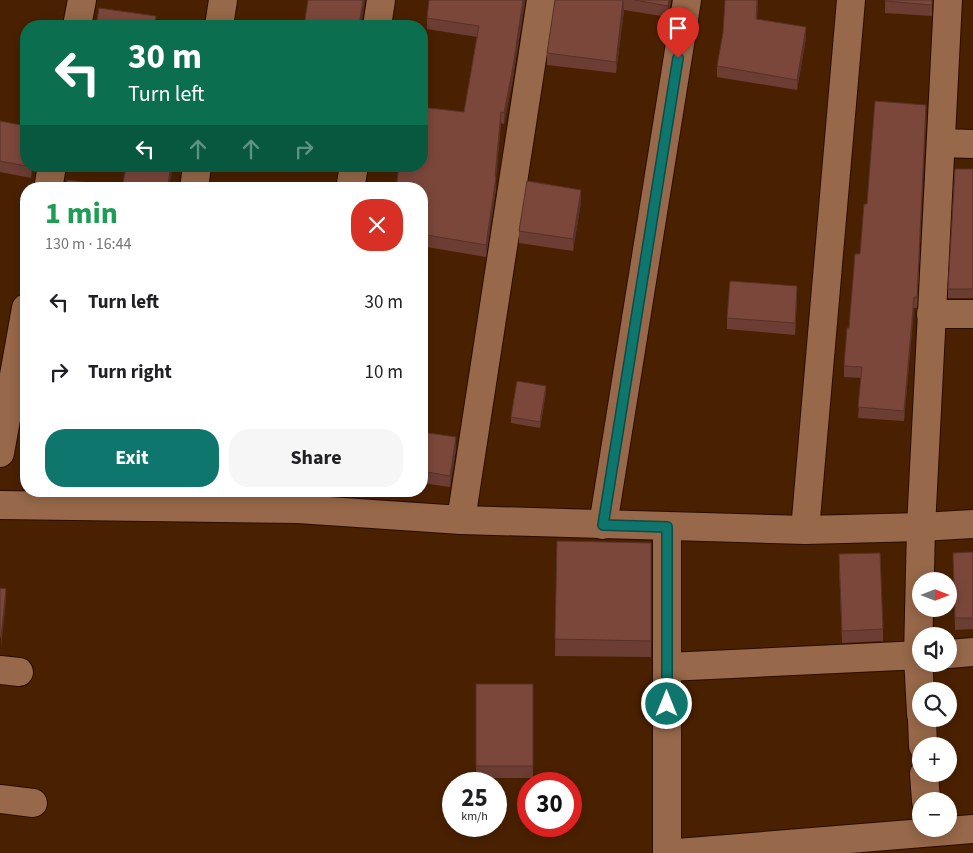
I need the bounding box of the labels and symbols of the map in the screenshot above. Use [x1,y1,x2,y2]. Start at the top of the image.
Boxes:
pin [657,7,699,58]
north arrow [912,572,958,618]
position arrow [640,677,692,729]
speed limit sign: 30 [517,772,582,837]

